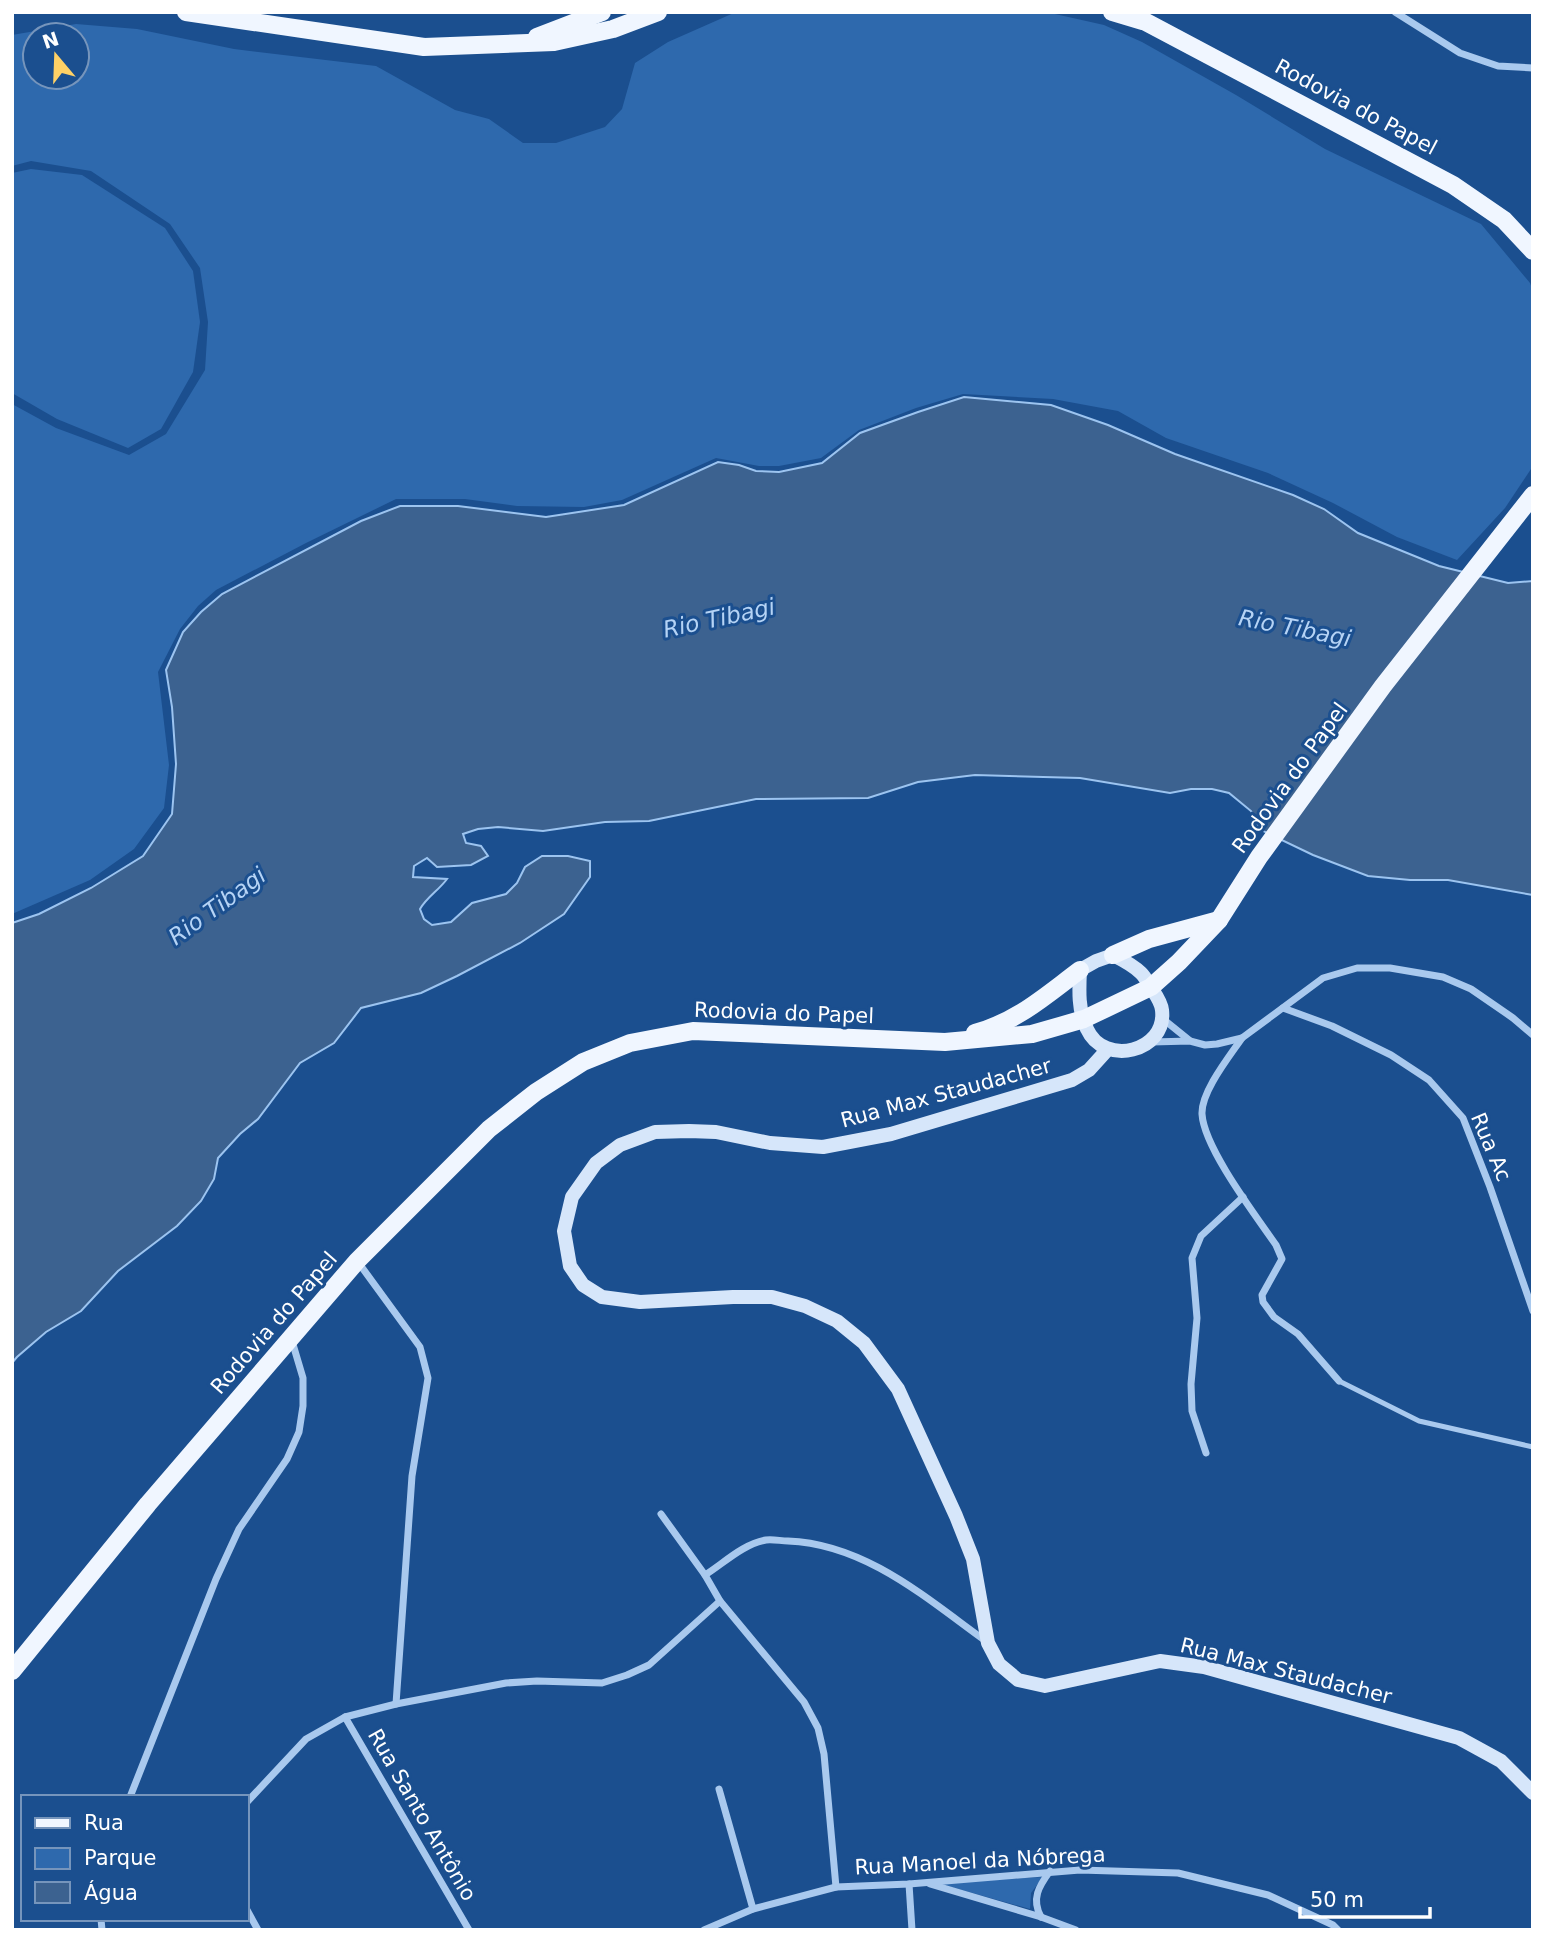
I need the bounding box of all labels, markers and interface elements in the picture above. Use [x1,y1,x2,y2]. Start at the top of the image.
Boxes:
north arrow [21,21,91,91]
text: N [39,27,62,53]
street label: Rodovia do Papel [1271,54,1441,160]
water label: Rio Tibagi [661,593,778,643]
water label: Rio Tibagi [1237,604,1354,652]
street label: Rodovia do Papel [1227,698,1353,858]
water label: Rio Tibagi [163,862,271,950]
street label: Rodovia do Papel [694,998,874,1028]
street label: Rua Max Staudacher [838,1053,1054,1133]
street label: Rua Ac [1466,1109,1516,1185]
street label: Rodovia do Papel [206,1247,342,1399]
street label: Rua Max Staudacher [1178,1633,1395,1709]
street label: Rua Santo Antônio [363,1725,481,1905]
legend [21,1795,248,1921]
text: Rua [84,1811,124,1835]
street label: Rua Manoel da Nóbrega [854,1842,1106,1880]
text: Parque [84,1846,156,1870]
scale bar [1300,1876,1430,1920]
text: Água [84,1880,138,1905]
text: 50 m [1310,1888,1364,1912]

